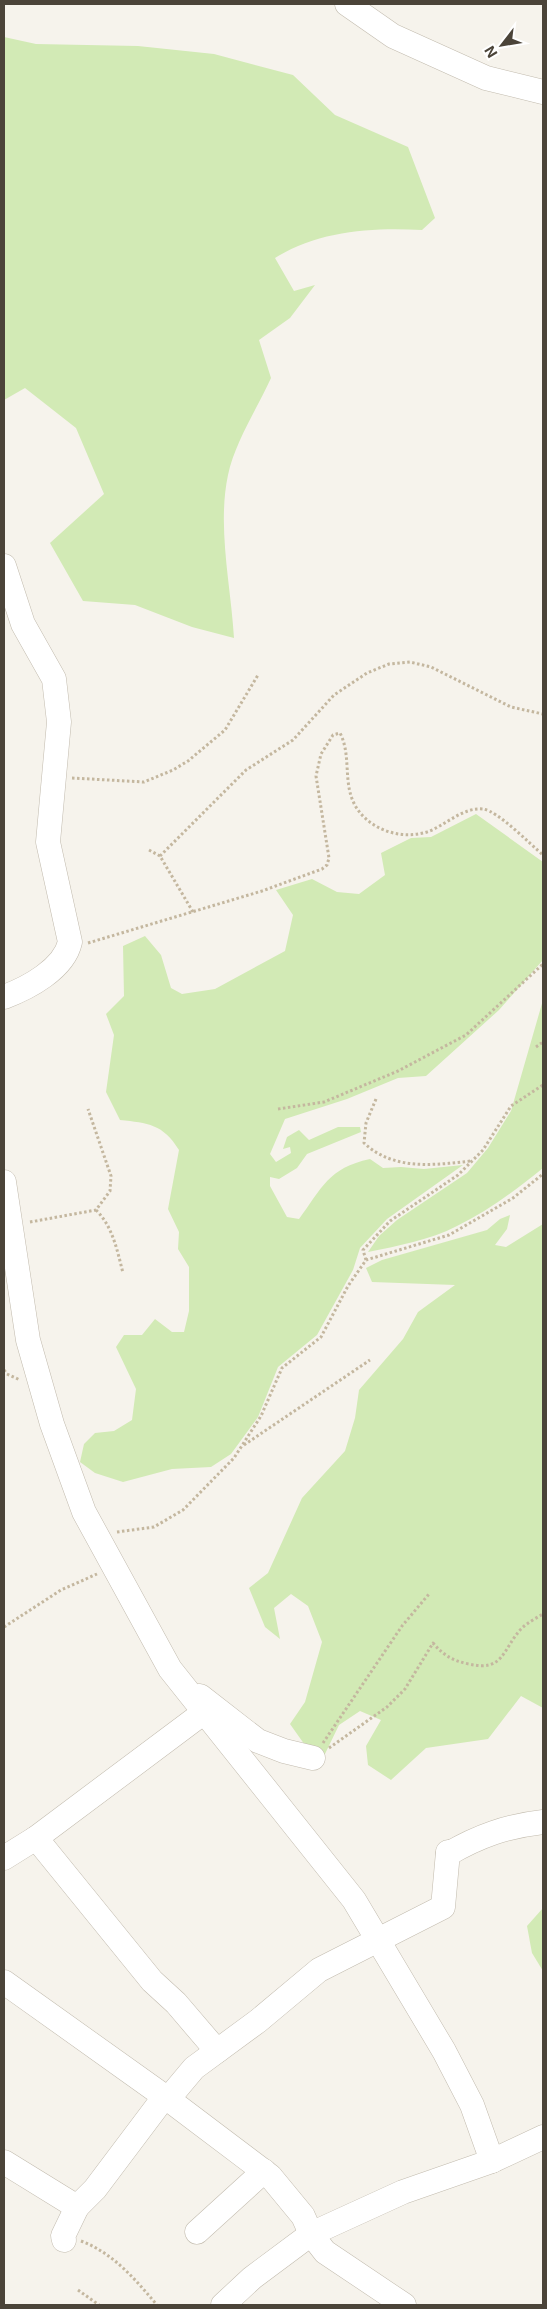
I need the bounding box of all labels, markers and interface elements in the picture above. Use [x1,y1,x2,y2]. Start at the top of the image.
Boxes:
north arrow [477,20,527,70]
text: N [480,43,500,61]

